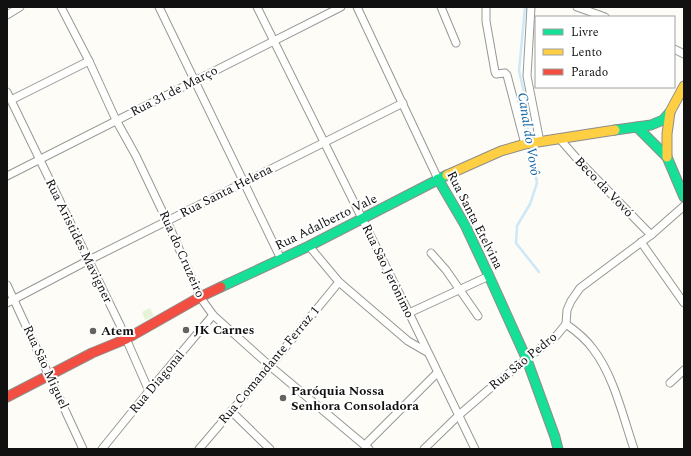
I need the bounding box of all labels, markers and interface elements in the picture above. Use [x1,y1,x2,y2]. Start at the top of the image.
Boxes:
legend [535,16,675,88]
text: Livre [571,23,599,42]
text: Lento [571,43,602,62]
street label: Rua 31 de Março [127,60,221,122]
text: Parado [571,63,608,82]
water label: Canal do Vovô [512,91,546,177]
street label: Beco da Vovó [570,152,638,222]
street label: Rua Santa Helena [176,159,276,223]
street label: Rua Santa Etelvina [442,167,509,273]
street label: Rua Aristides Mavigner [40,175,118,307]
street label: Rua Adalberto Vale [272,189,380,255]
street label: Rua do Cruzeiro [154,207,210,301]
street label: Rua São Jerônimo [357,221,419,321]
street label: Rua Comandante Ferraz 1 [213,302,325,428]
place label: JK Carnes [194,320,255,340]
place label: Atem [101,321,134,341]
street label: Rua São Miguel [18,322,74,412]
marker: JK Carnes [181,325,191,335]
marker: Atem [88,326,98,336]
street label: Rua São Pedro [484,327,562,395]
street label: Rua Diagonal [124,346,190,418]
place label: Paróquia Nossa Senhora Consoladora [291,381,419,416]
marker: Paróquia Nossa Senhora Consoladora [278,393,288,403]

